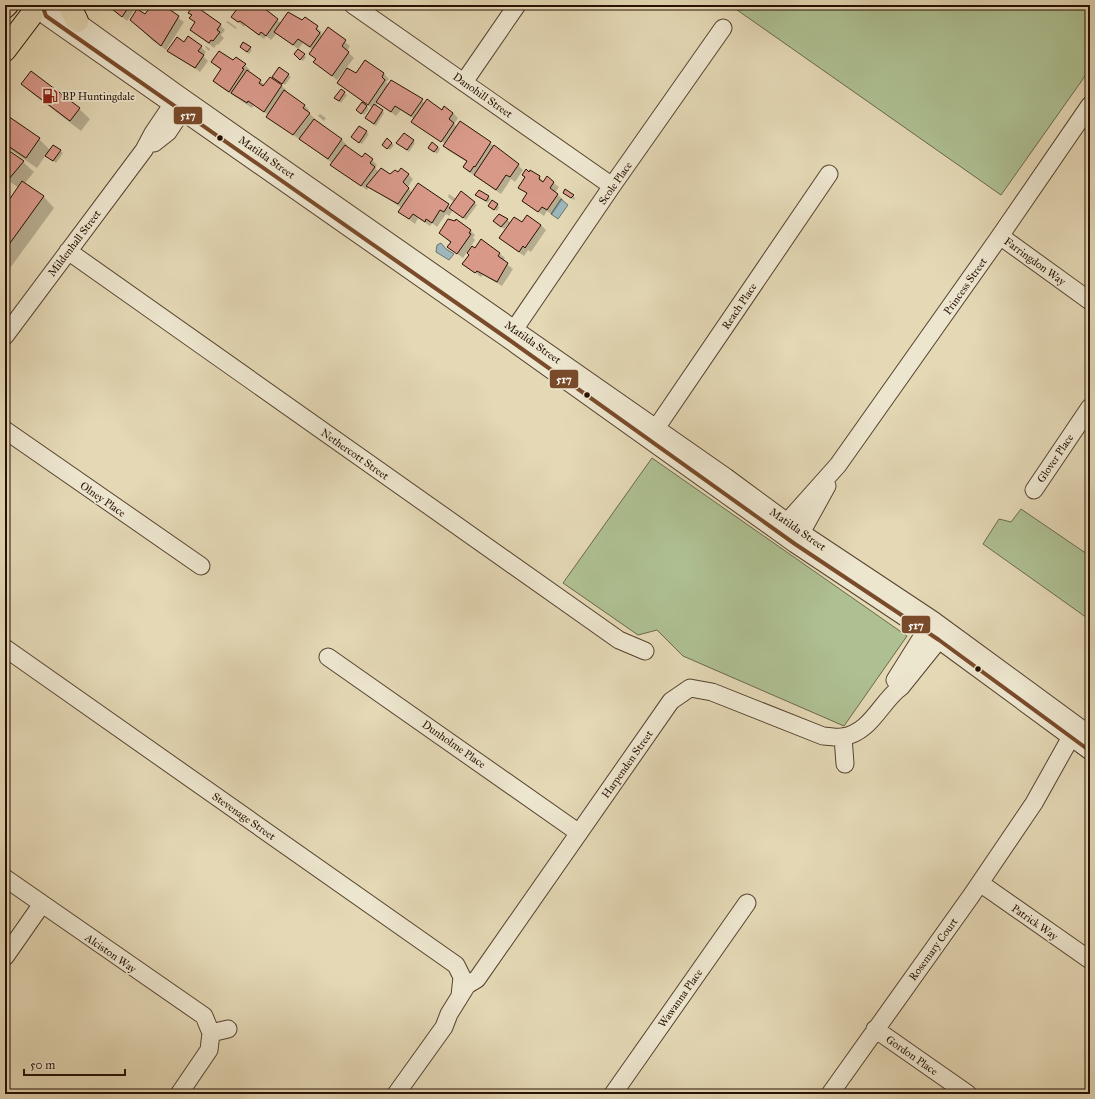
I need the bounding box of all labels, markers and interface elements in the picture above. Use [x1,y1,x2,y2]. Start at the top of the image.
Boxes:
street label: Danohill Street [450,70,515,121]
fuel station icon: BP Huntingdale [41,87,59,105]
place label: BP Huntingdale [62,90,135,103]
line badge: 517 [173,106,203,125]
text: 517 [180,109,196,122]
unlabelled marker [215,133,225,143]
street label: Matilda Street [236,133,297,182]
street label: Scole Place [596,159,635,207]
street label: Mildenhall Street [45,207,104,279]
street label: Farringdon Way [1001,235,1069,289]
street label: Princess Street [941,255,990,317]
street label: Reach Place [719,280,760,332]
street label: Matilda Street [502,318,563,367]
line badge: 517 [549,369,579,389]
text: 517 [556,373,572,386]
unlabelled marker [582,390,592,400]
street label: Nethercott Street [318,426,391,483]
street label: Glover Place [1034,431,1077,485]
street label: Olney Place [77,479,128,520]
street label: Matilda Street [767,505,828,554]
line badge: 517 [901,615,931,634]
text: 517 [908,619,924,632]
unlabelled marker [973,664,983,674]
street label: Dunholme Place [420,718,488,771]
street label: Harpenden Street [599,728,656,801]
street label: Stevenage Street [209,790,278,843]
street label: Patrick Way [1009,902,1061,944]
street label: Rosemary Court [906,915,961,983]
street label: Alciston Way [82,930,139,976]
street label: Wawanna Place [655,966,706,1030]
street label: Gordon Place [883,1033,940,1078]
scale bar [24,1051,125,1077]
text: 50 m [30,1058,55,1072]

